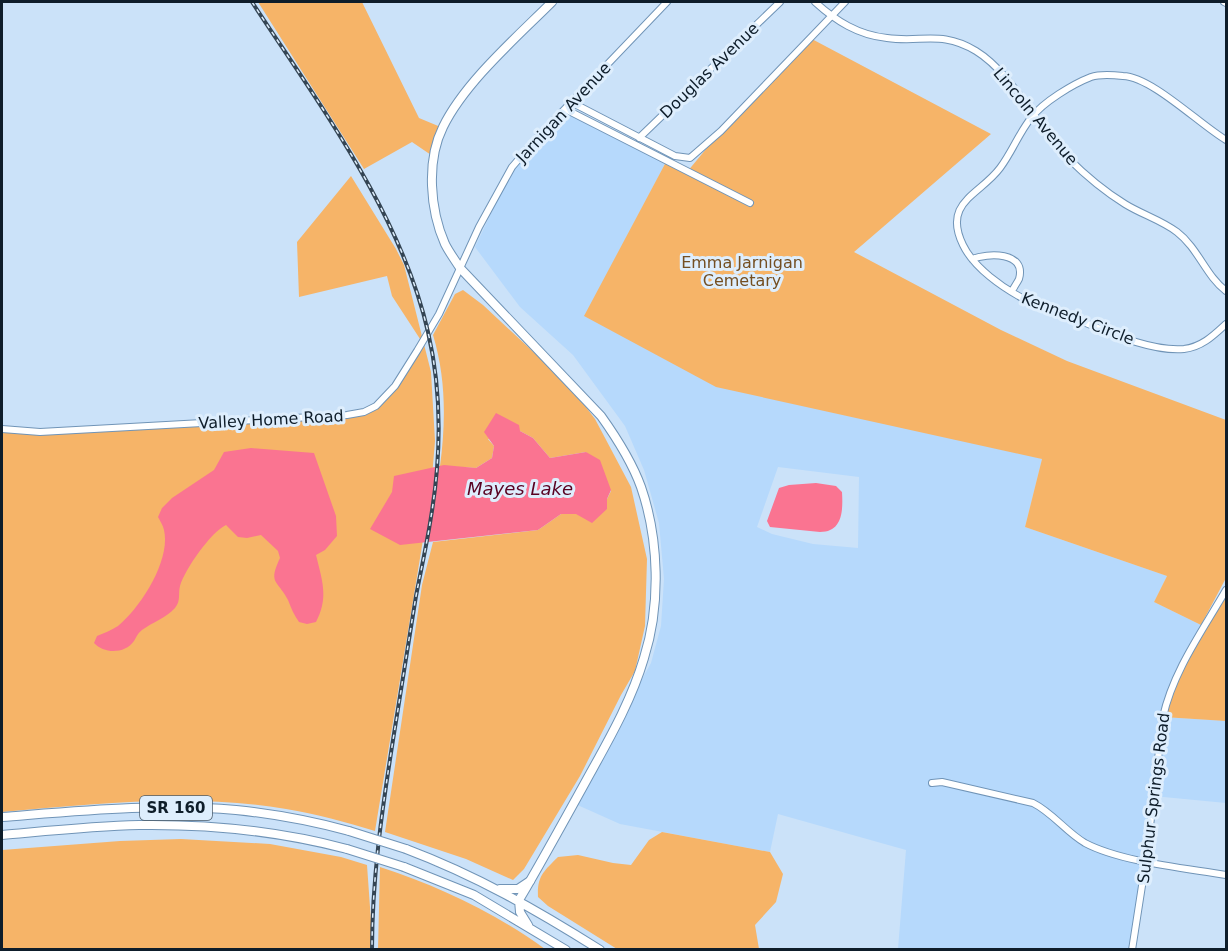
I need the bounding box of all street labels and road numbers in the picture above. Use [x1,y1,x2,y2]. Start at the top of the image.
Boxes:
street label: Douglas Avenue [656,19,763,122]
street label: Jarnigan Avenue [511,58,615,167]
street label: Lincoln Avenue [989,64,1082,169]
street label: Kennedy Circle [1019,288,1137,349]
street label: Valley Home Road [198,406,344,433]
street label: Sulphur Springs Road [1134,712,1173,885]
road number: SR 160 [140,796,212,820]

